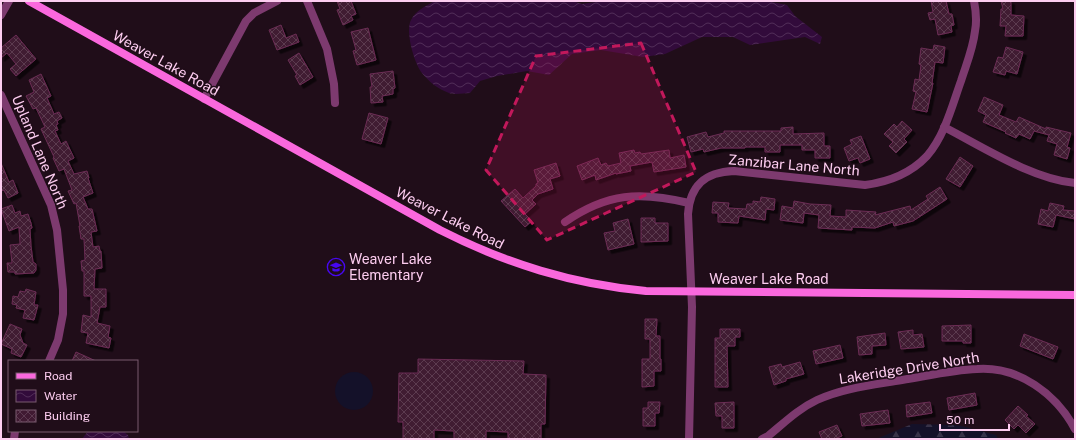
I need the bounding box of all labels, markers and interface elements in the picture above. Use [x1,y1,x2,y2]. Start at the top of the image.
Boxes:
street label: Weaver Lake Road [110,27,222,99]
street label: Upland Lane North [9,93,71,211]
street label: Zanzibar Lane North [728,151,860,179]
street label: Weaver Lake Road [393,184,507,252]
place label: Weaver Lake Elementary [349,251,432,283]
school or university icon: Weaver Lake Elementary [326,257,346,277]
street label: Weaver Lake Road [709,271,829,287]
street label: Lakeridge Drive North [838,349,980,387]
legend [8,360,138,432]
text: Road [44,369,72,383]
text: Water [44,389,78,403]
scale bar [940,406,1009,432]
text: Building [44,409,90,423]
text: 50 m [946,413,974,427]

